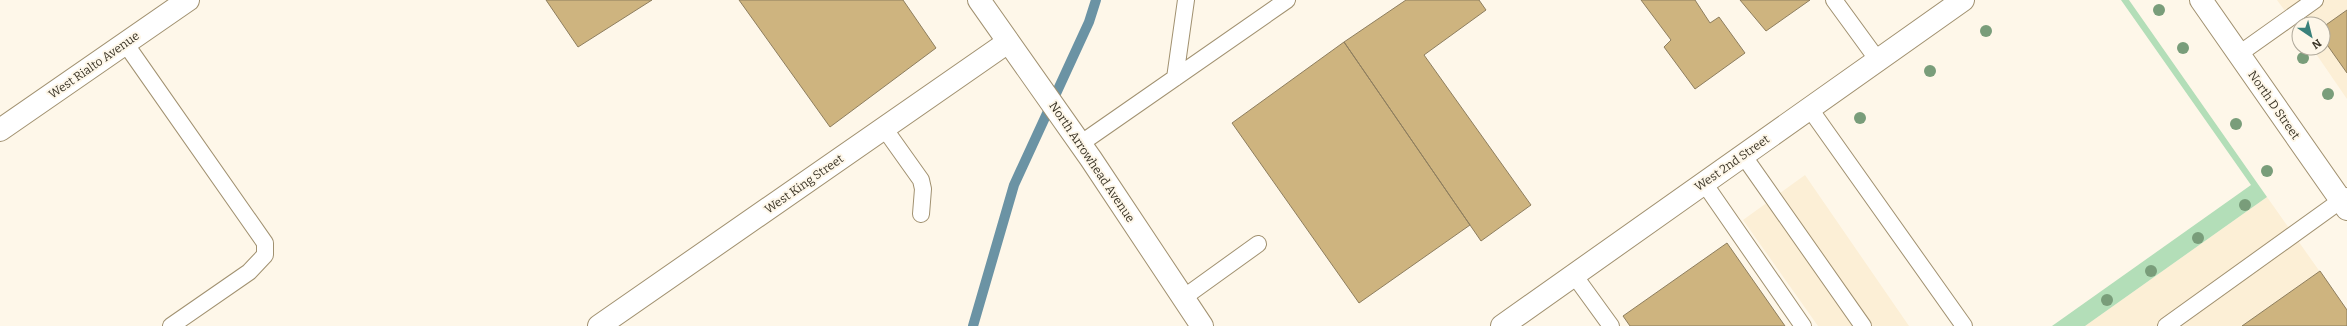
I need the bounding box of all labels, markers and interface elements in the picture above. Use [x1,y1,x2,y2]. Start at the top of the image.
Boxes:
north arrow [2291,16,2331,56]
street label: West Rialto Avenue [46,28,142,102]
text: N [2309,36,2324,52]
street label: North D Street [2245,68,2303,143]
street label: North Arrowhead Avenue [1046,99,1138,225]
street label: West 2nd Street [1692,132,1773,194]
street label: West King Street [762,151,847,216]

